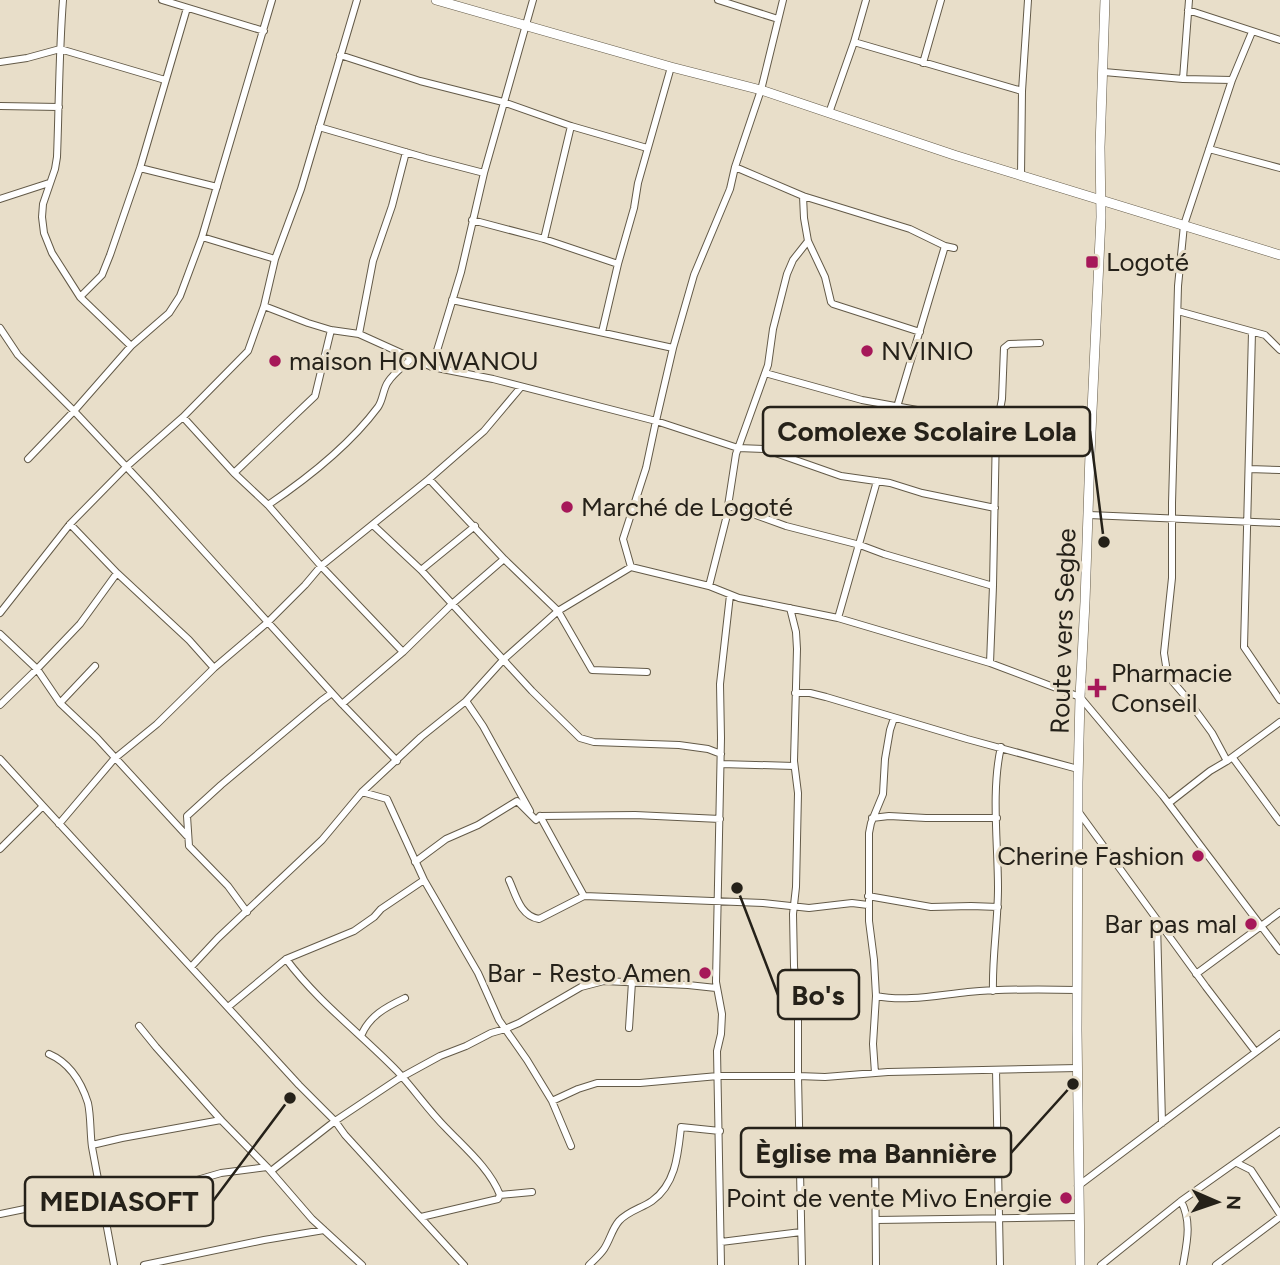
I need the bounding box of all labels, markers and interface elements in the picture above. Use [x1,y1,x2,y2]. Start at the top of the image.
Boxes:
place label: Logoté [1106,246,1189,278]
marker: Logoté [1084,254,1100,270]
place label: NVINIO [881,335,974,367]
marker: NVINIO [859,343,875,359]
place label: maison HONWANOU [289,345,539,377]
marker: maison HONWANOU [267,353,283,369]
callout: Comolexe Scolaire Lola [763,407,1090,456]
text: Comolexe Scolaire Lola [777,414,1077,448]
place label: Marché de Logoté [581,491,793,523]
marker: Marché de Logoté [559,499,575,515]
street label: Route vers Segbe [1043,528,1083,734]
place label: Pharmacie Conseil [1111,657,1232,719]
marker: Pharmacie Conseil [1089,680,1105,696]
place label: Cherine Fashion [997,840,1184,872]
marker: Cherine Fashion [1190,848,1206,864]
place label: Bar pas mal [1104,908,1237,940]
marker: Bar pas mal [1243,916,1259,932]
place label: Bar - Resto Amen [487,957,691,989]
marker: Bar - Resto Amen [697,965,713,981]
callout: Bo's [778,970,859,1019]
text: Bo's [791,978,845,1012]
callout: Èglise ma Bannière [741,1128,1011,1177]
text: Èglise ma Bannière [755,1136,997,1170]
north arrow [1182,1167,1252,1237]
callout: MEDIASOFT [25,1177,213,1226]
place label: Point de vente Mivo Energie [726,1182,1052,1214]
text: MEDIASOFT [39,1184,199,1218]
marker: Point de vente Mivo Energie [1058,1190,1074,1206]
text: N [1222,1195,1245,1210]

